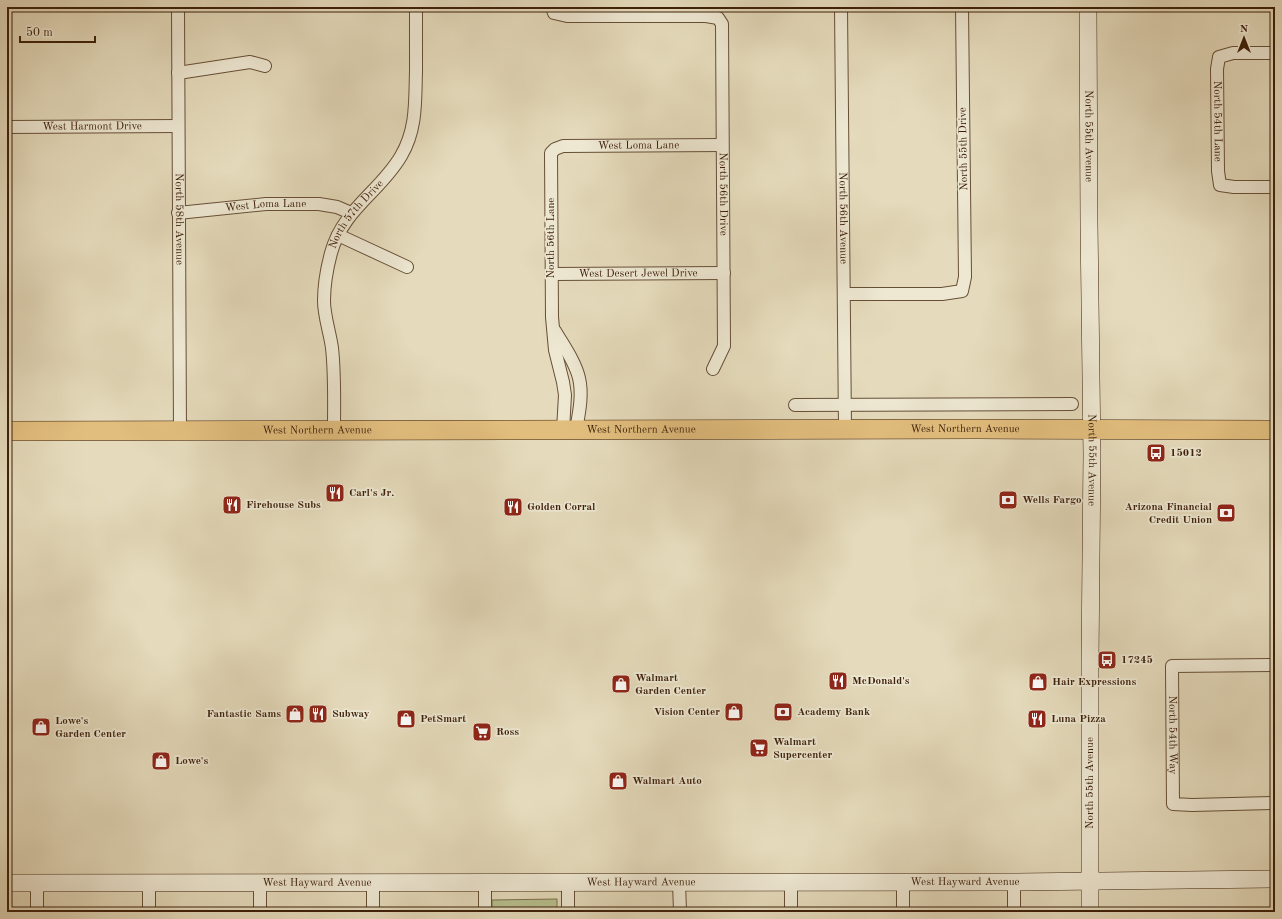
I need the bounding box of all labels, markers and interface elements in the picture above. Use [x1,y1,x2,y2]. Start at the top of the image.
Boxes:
scale bar [20,18,95,44]
north arrow [1224,18,1264,58]
text: N [1240,24,1249,35]
text: 50 m [26,26,53,39]
street label: North 54th Lane [1212,81,1223,162]
street label: North 55th Avenue [1083,90,1094,182]
street label: North 55th Drive [958,107,970,191]
street label: West Harmont Drive [42,121,142,132]
street label: West Loma Lane [598,140,679,151]
street label: North 56th Drive [717,152,729,236]
street label: North 56th Avenue [837,172,849,264]
street label: North 58th Avenue [173,173,185,265]
street label: North 57th Drive [327,178,385,250]
street label: North 56th Lane [546,198,557,278]
street label: West Loma Lane [224,199,306,214]
street label: West Desert Jewel Drive [578,268,698,279]
street label: North 55th Avenue [1086,414,1098,506]
street label: West Northern Avenue [910,423,1020,435]
street label: West Northern Avenue [586,424,696,435]
street label: West Northern Avenue [262,425,372,436]
bus stop icon: 15012 [1145,442,1167,464]
place label: 15012 [1170,448,1202,459]
restaurant icon: Carl's Jr. [324,482,346,504]
place label: Carl's Jr. [349,488,394,499]
bank icon: Wells Fargo [997,489,1019,511]
restaurant icon: Firehouse Subs [221,494,243,516]
place label: Wells Fargo [1022,495,1082,506]
restaurant icon: Golden Corral [502,496,524,518]
place label: Firehouse Subs [246,500,321,511]
place label: Golden Corral [527,502,596,513]
place label: Arizona Financial Credit Union [1124,502,1213,526]
bank icon: Arizona Financial Credit Union [1215,502,1237,524]
bus stop icon: 17245 [1096,649,1118,671]
place label: 17245 [1121,655,1153,666]
restaurant icon: McDonald's [827,670,849,692]
shop icon: Hair Expressions [1027,671,1049,693]
shop icon: Walmart Garden Center [610,673,632,695]
place label: Walmart Garden Center [635,673,706,697]
place label: McDonald's [852,676,910,687]
place label: Hair Expressions [1052,677,1136,688]
street label: North 54th Way [1167,695,1178,775]
shop icon: Vision Center [723,701,745,723]
bank icon: Academy Bank [772,701,794,723]
shop icon: Fantastic Sams [284,703,306,725]
restaurant icon: Subway [307,703,329,725]
place label: Vision Center [654,707,720,718]
place label: Academy Bank [797,707,870,718]
shop icon: PetSmart [395,708,417,730]
restaurant icon: Luna Pizza [1026,708,1048,730]
place label: Fantastic Sams [207,709,281,720]
place label: Subway [332,709,370,720]
place label: PetSmart [420,714,466,725]
place label: Luna Pizza [1051,714,1106,725]
shop icon: Lowe's Garden Center [30,716,52,738]
place label: Lowe's Garden Center [55,716,126,740]
supermarket icon: Ross [471,721,493,743]
place label: Ross [496,727,519,738]
supermarket icon: Walmart Supercenter [748,737,770,759]
place label: Walmart Supercenter [773,737,832,761]
street label: North 55th Avenue [1085,737,1096,829]
shop icon: Lowe's [150,750,172,772]
place label: Lowe's [175,756,208,767]
shop icon: Walmart Auto [607,770,629,792]
place label: Walmart Auto [632,776,702,787]
street label: West Hayward Avenue [910,876,1020,888]
street label: West Hayward Avenue [262,877,372,888]
street label: West Hayward Avenue [586,877,696,888]

